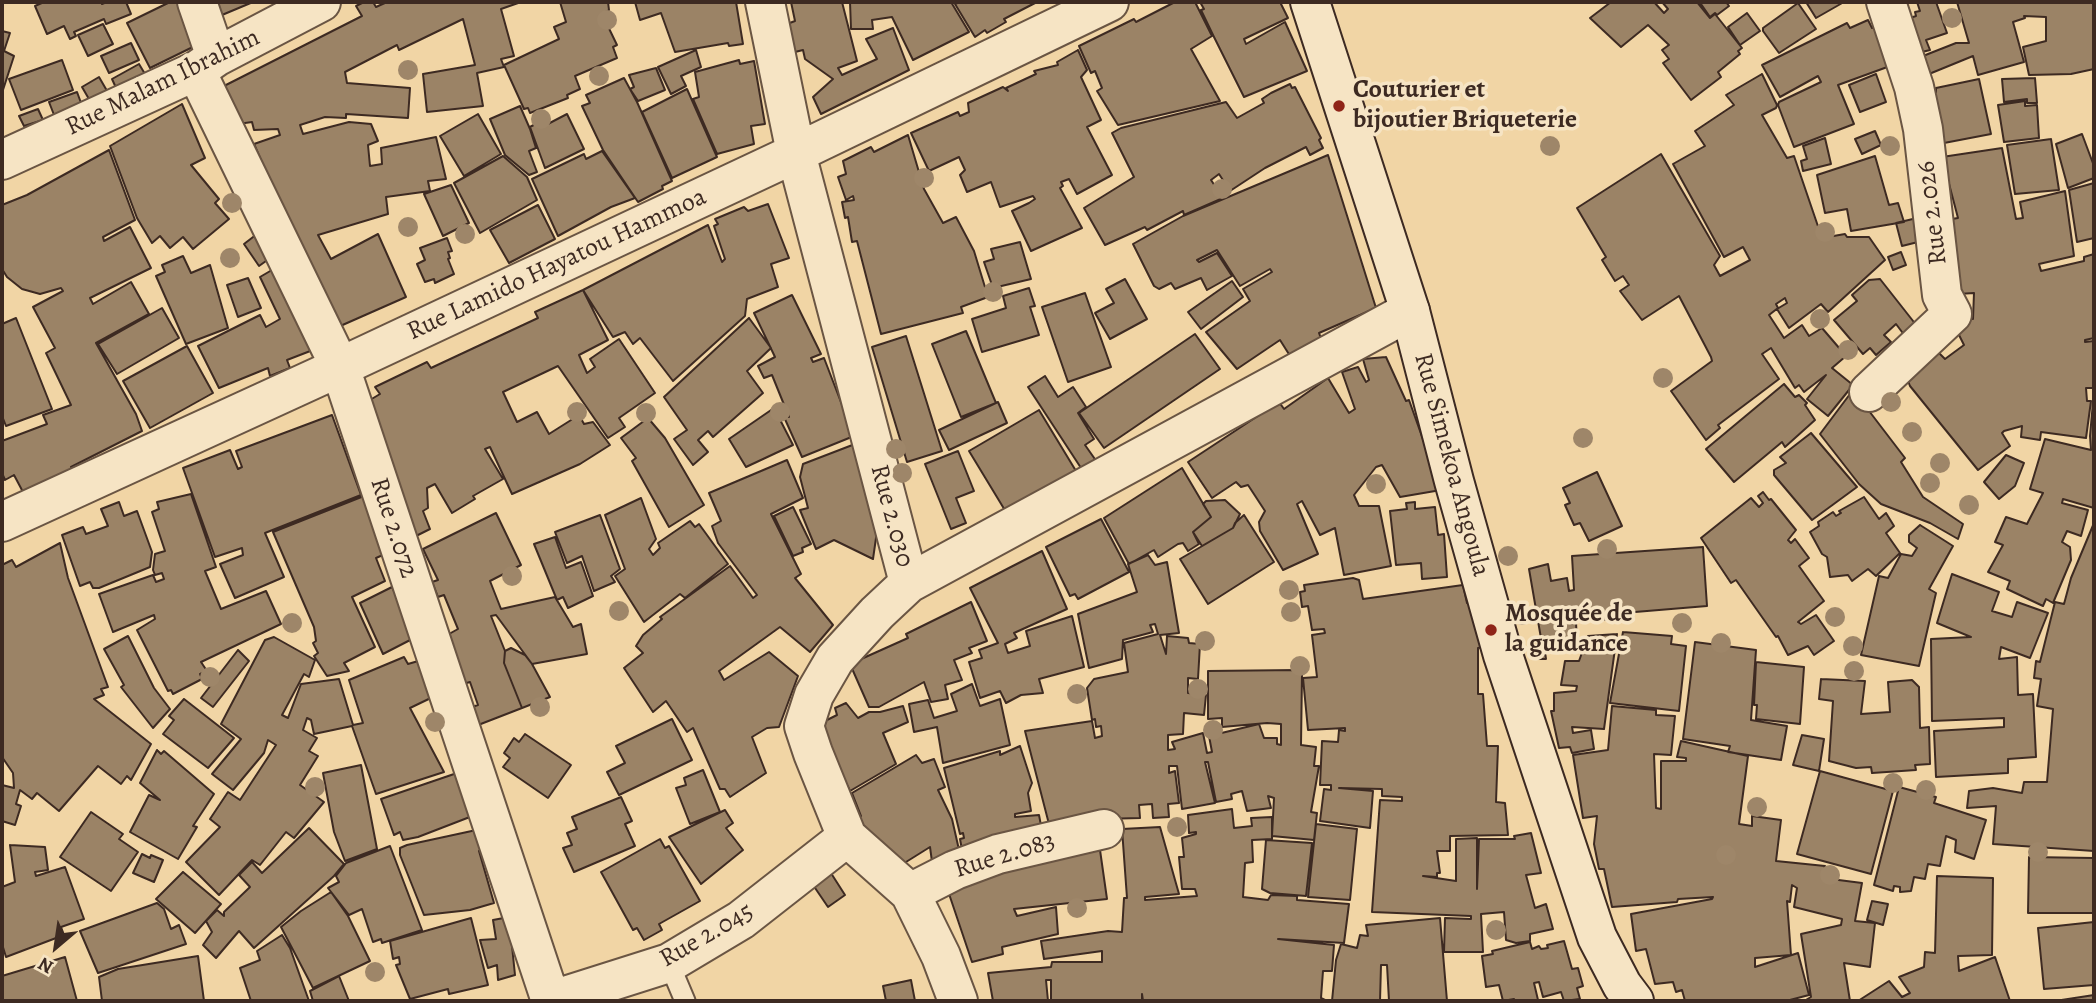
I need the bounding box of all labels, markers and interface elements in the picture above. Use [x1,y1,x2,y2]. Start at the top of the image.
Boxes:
street label: Rue Malam Ibrahim [61,22,265,144]
place label: Couturier et bijoutier Briqueterie [1353,75,1577,136]
marker: Couturier et bijoutier Briqueterie [1331,98,1347,114]
street label: Rue 2.026 [1911,159,1955,267]
street label: Rue Lamido Hayatou Hammoa [402,182,712,348]
street label: Rue Simekoa Angoula [1406,350,1496,580]
street label: Rue 2.030 [862,461,920,571]
street label: Rue 2.072 [362,474,424,582]
place label: Mosquée de la guidance [1505,599,1633,660]
marker: Mosquée de la guidance [1483,622,1499,638]
street label: Rue 2.083 [951,826,1059,886]
street label: Rue 2.045 [655,897,759,975]
north arrow [21,912,91,982]
text: N [33,951,58,980]

